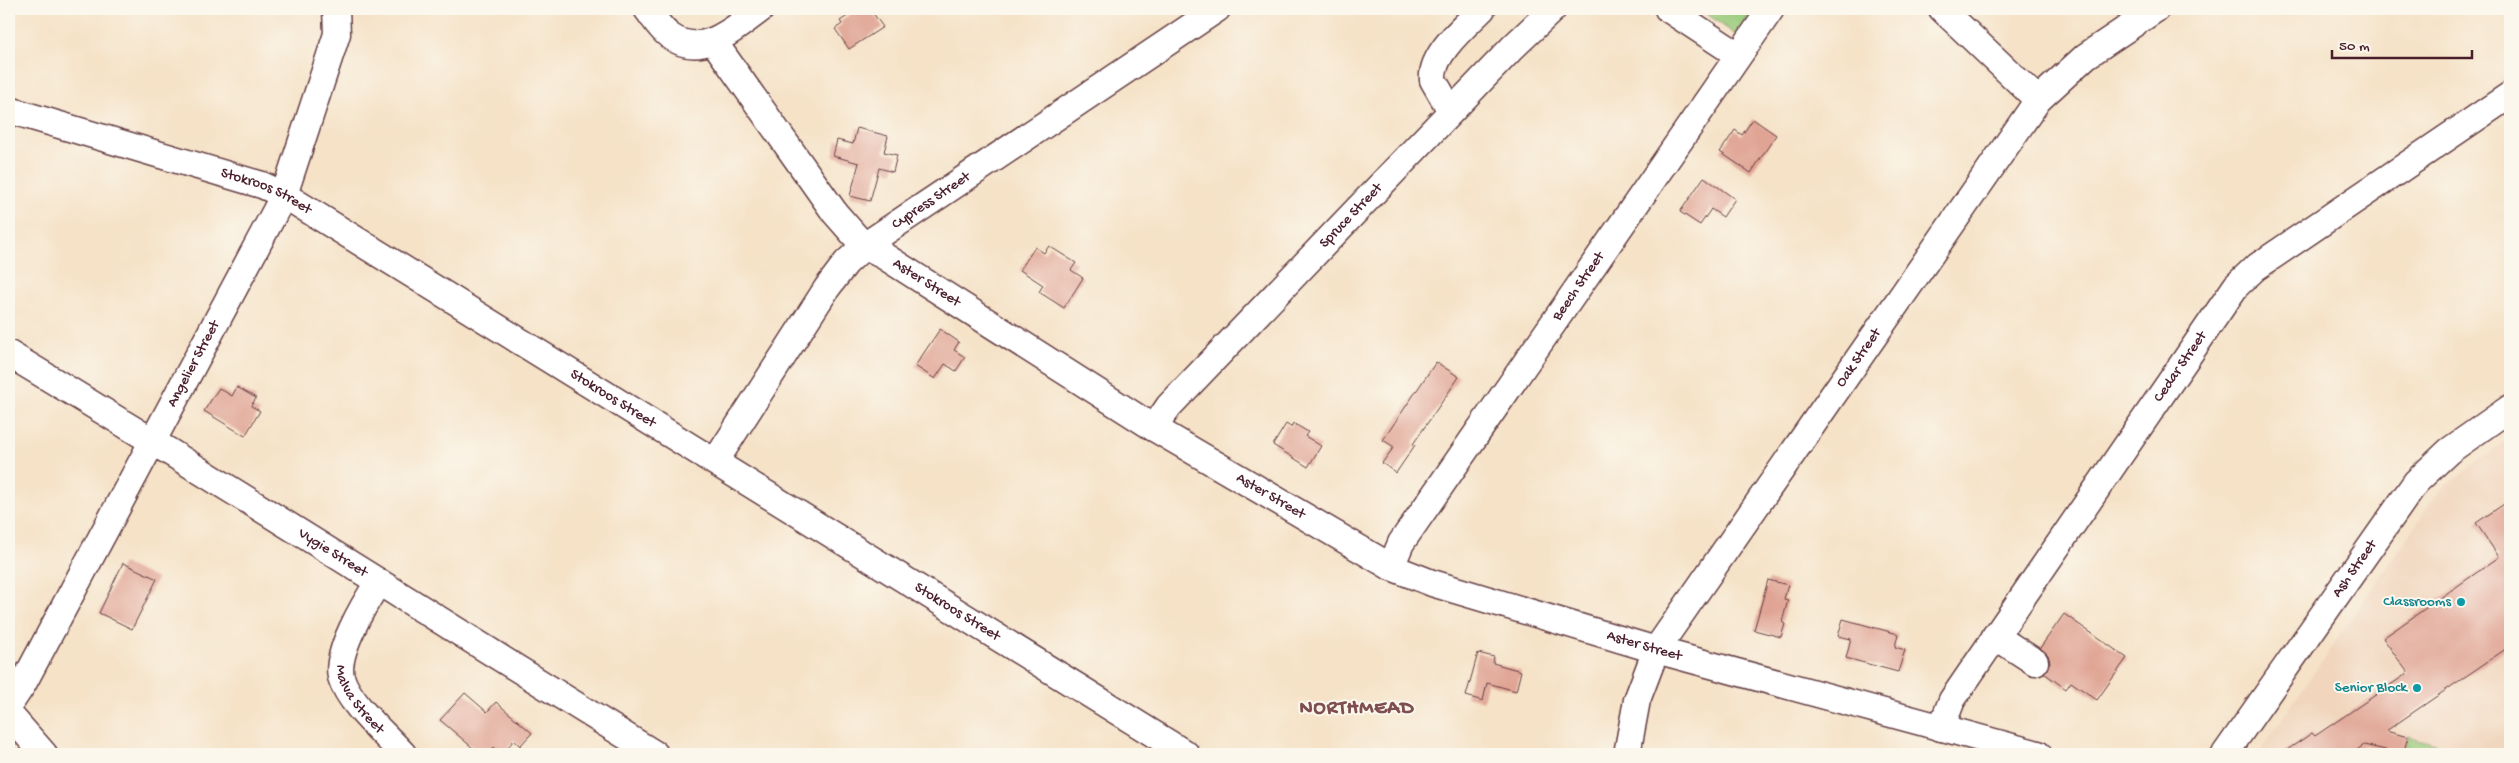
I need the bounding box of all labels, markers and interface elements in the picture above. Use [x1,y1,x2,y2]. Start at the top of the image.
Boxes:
scale bar [2332,28,2472,60]
text: 50 m [2339,38,2370,56]
street label: Stokroos Street [219,164,316,220]
street label: Cypress Street [889,167,975,234]
street label: Spruce Street [1316,178,1388,252]
street label: Beech Street [1548,247,1610,325]
street label: Aster Street [889,255,965,312]
street label: Angelier Street [163,316,225,410]
street label: Oak Street [1832,323,1887,391]
street label: Cedar Street [2150,327,2212,406]
street label: Stokroos Street [567,365,661,433]
street label: Aster Street [1233,469,1310,525]
street label: Vygie Street [294,524,372,583]
street label: Ash Street [2329,535,2382,601]
street label: Stokroos Street [911,579,1005,647]
place label: Classrooms [2383,593,2451,611]
marker: Classrooms [2455,596,2467,608]
street label: Aster Street [1605,627,1685,666]
street label: Malva Street [331,665,389,739]
place label: Senior Block [2335,679,2408,697]
marker: Senior Block [2411,682,2423,694]
district label: NORTHMEAD [1300,698,1414,721]

